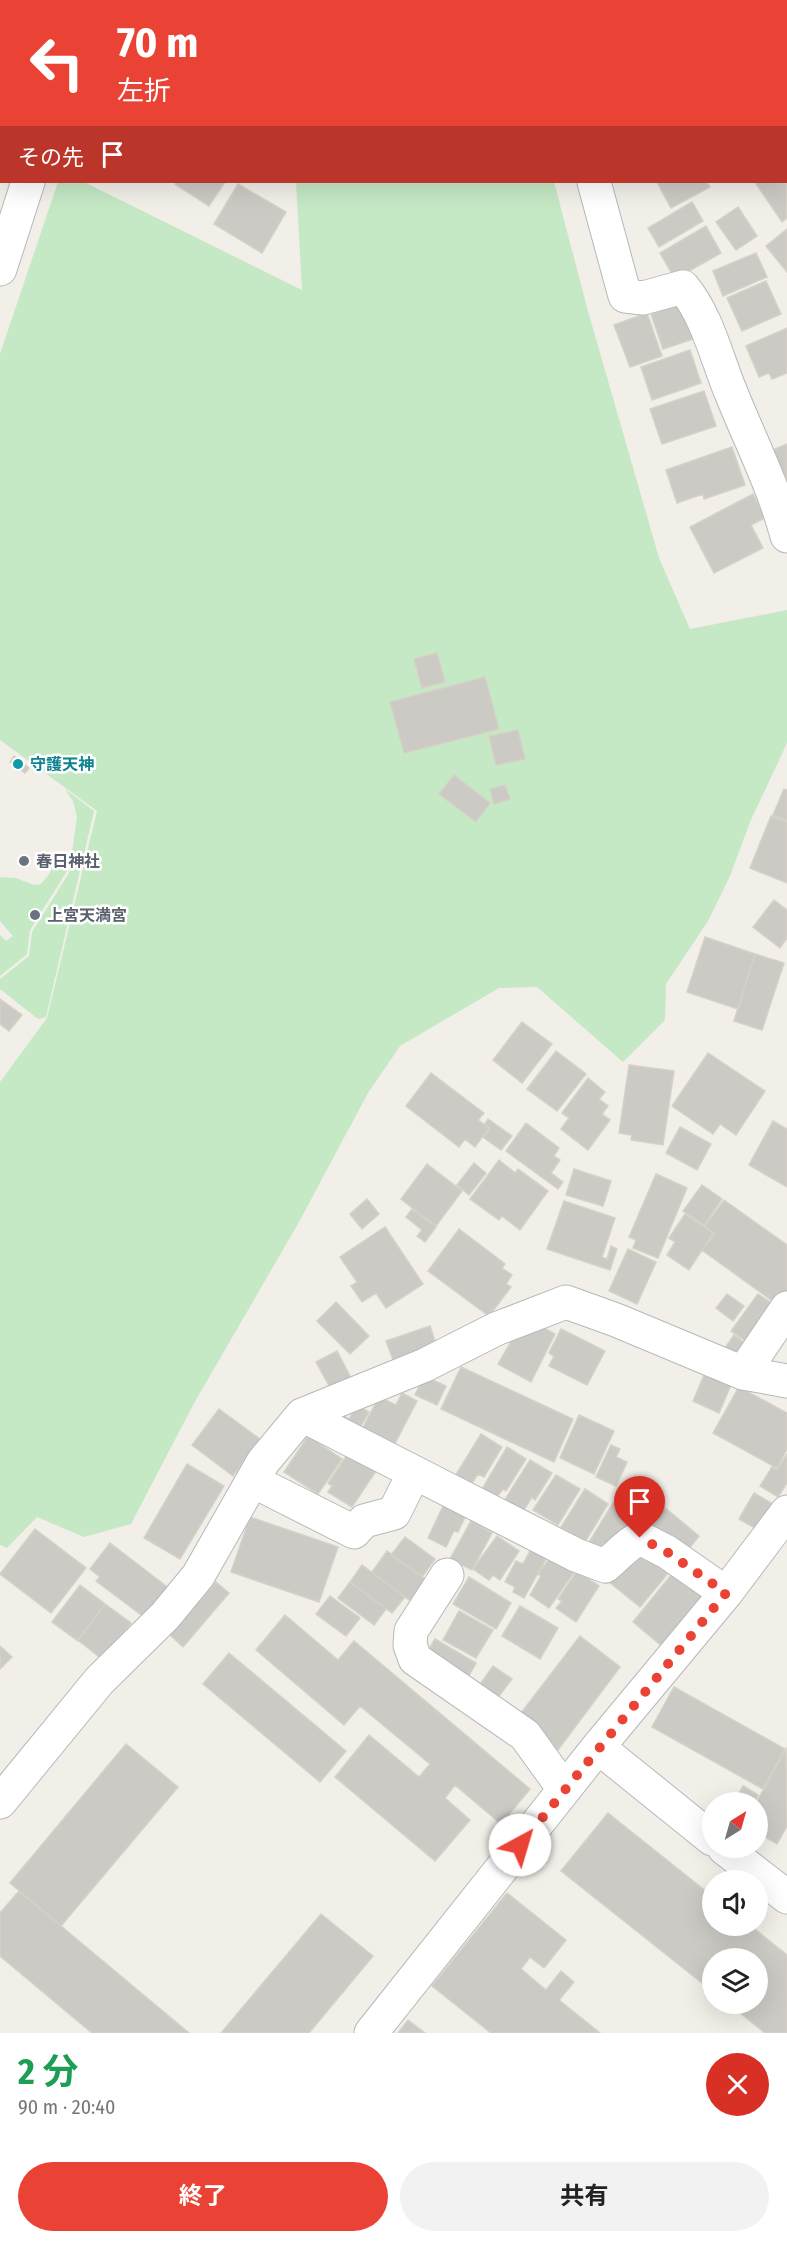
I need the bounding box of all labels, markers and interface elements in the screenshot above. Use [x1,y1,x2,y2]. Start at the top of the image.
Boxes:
text: 70 m [117,18,198,68]
icon: left [18,24,96,102]
text: 左折 [117,75,171,107]
icon: arrive [96,138,129,171]
text: その先 [18,144,84,171]
place label: 守護天神 [30,755,94,774]
marker: 守護天神 [11,757,25,771]
place label: 春日神社 [36,852,100,871]
marker: 春日神社 [17,854,31,868]
place label: 上宮天満宮 [47,906,127,925]
marker: 上宮天満宮 [28,908,42,922]
pin [614,1476,665,1538]
icon: arrive [623,1485,656,1518]
north arrow [702,1792,768,1858]
map controls [702,1792,768,2014]
position arrow [488,1813,552,1877]
button: sound [702,1870,768,1936]
button: layers [702,1948,768,2014]
text: 2 分 [18,2050,78,2094]
button: close [706,2053,769,2116]
text: 90 m · 20:40 [18,2095,115,2119]
button: 終了 [18,2162,388,2231]
button: 共有 [400,2162,769,2231]

